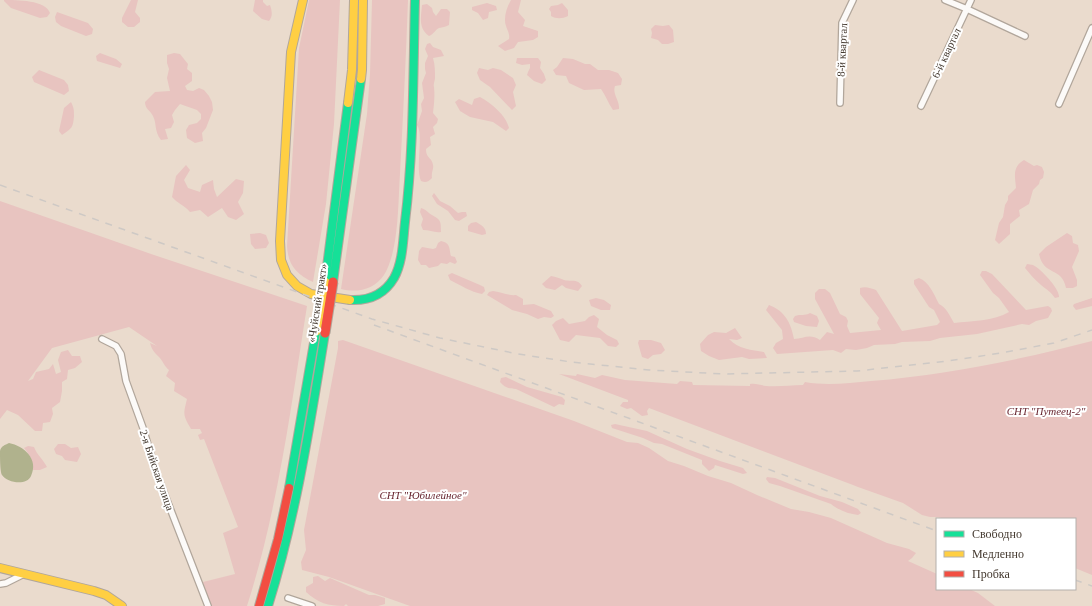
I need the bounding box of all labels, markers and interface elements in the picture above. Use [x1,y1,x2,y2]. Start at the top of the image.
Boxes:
street label: 8-й квартал [835,22,849,77]
street label: 6-й квартал [929,26,963,80]
street label: «Чуйский тракт» [305,263,329,343]
park label: СНТ "Путеец-2" [1007,405,1086,417]
street label: 2-я Бийская улица [137,428,177,512]
park label: СНТ "Юбилейное" [379,489,467,501]
legend [936,518,1076,590]
text: Свободно [972,527,1022,541]
text: Медленно [972,547,1024,561]
text: Пробка [972,567,1010,581]

